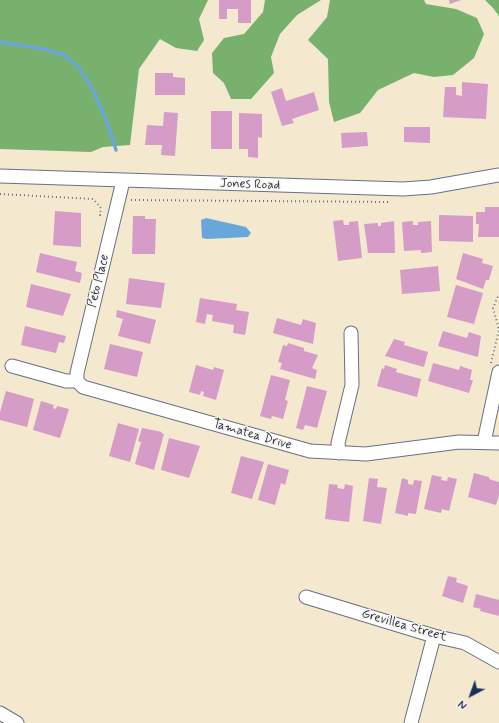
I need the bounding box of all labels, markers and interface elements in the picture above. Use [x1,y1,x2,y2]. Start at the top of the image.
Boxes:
street label: Jones Road [220,176,280,194]
street label: Peto Place [85,253,113,309]
street label: Tamatea Drive [211,416,293,454]
street label: Grevillea Street [360,606,448,646]
north arrow [451,675,491,715]
text: N [456,696,470,712]

